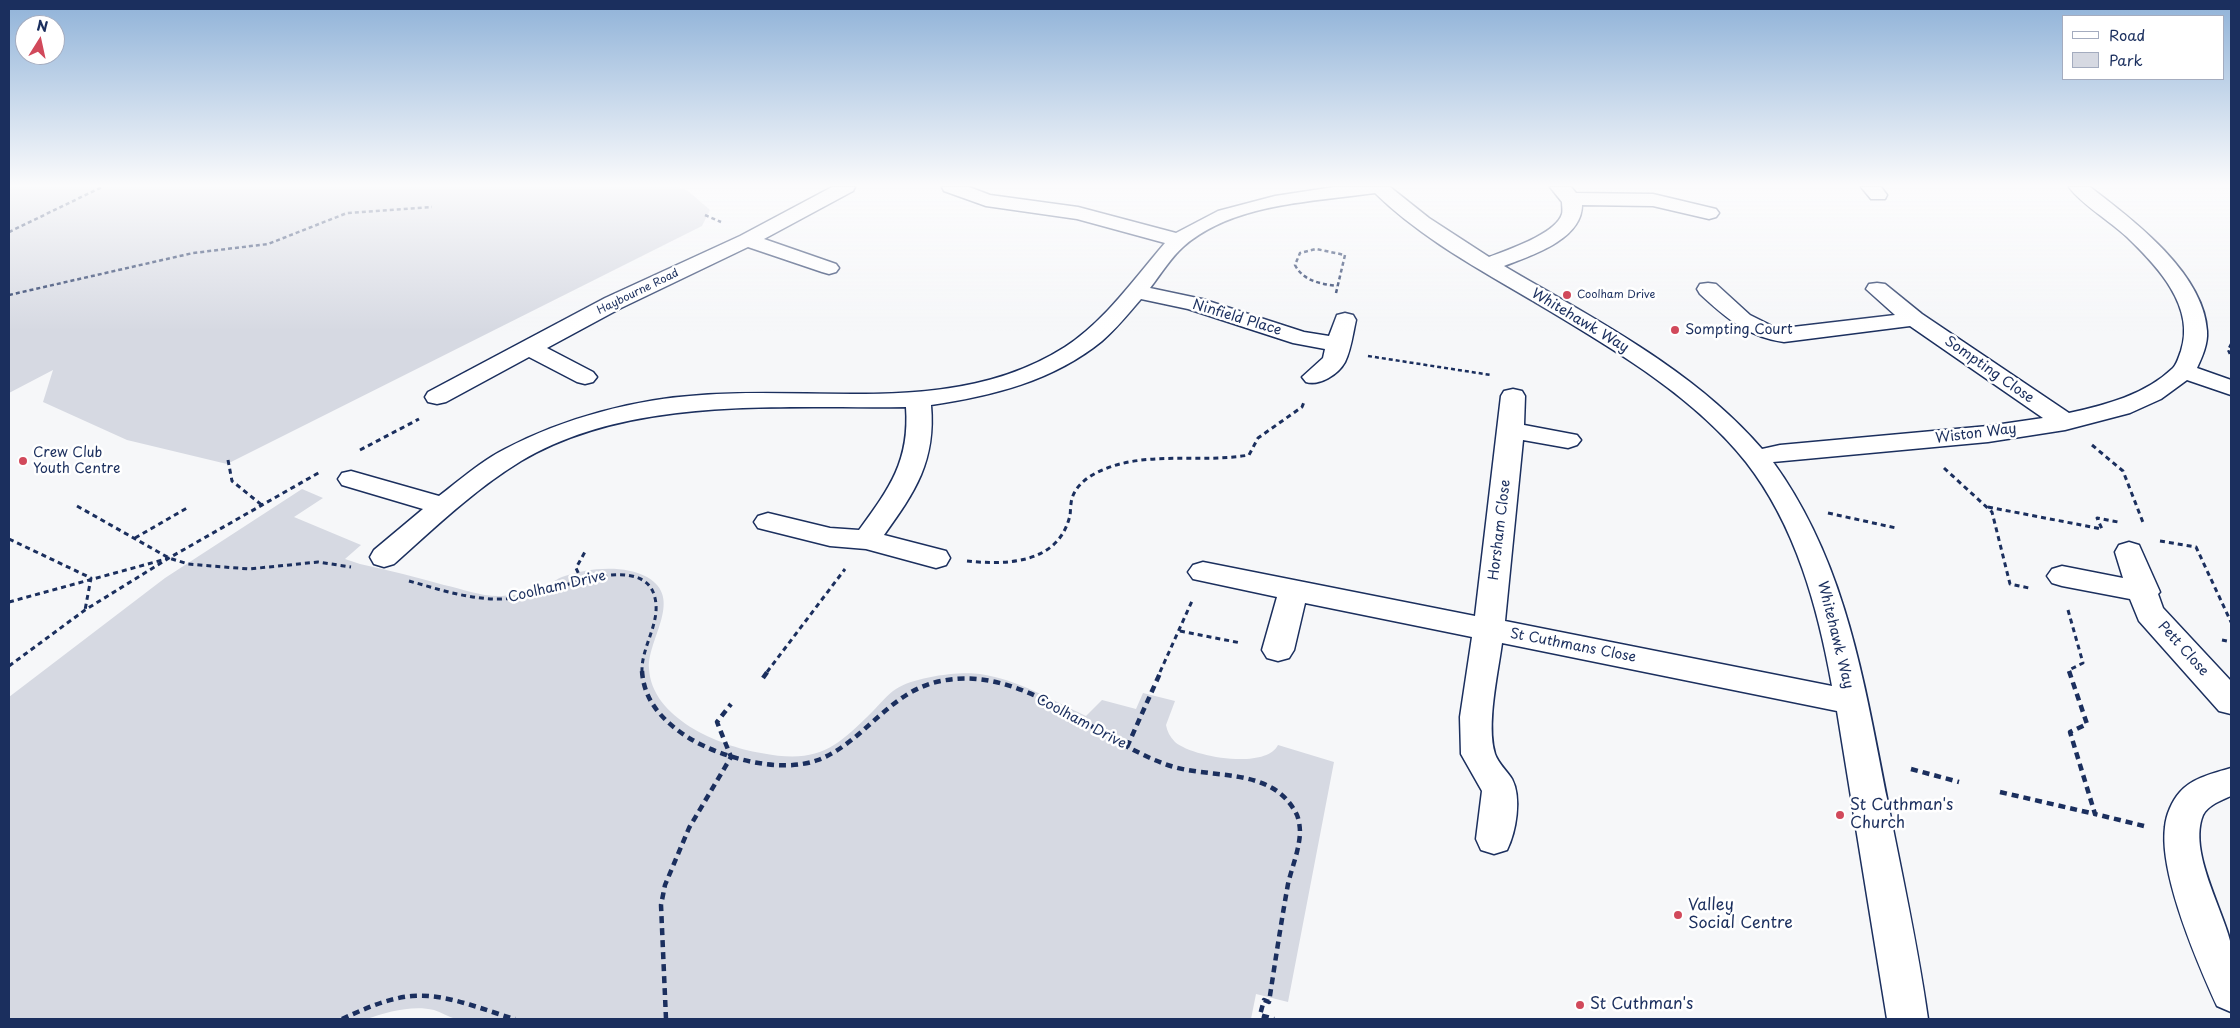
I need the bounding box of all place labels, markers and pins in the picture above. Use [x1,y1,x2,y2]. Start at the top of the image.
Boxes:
place label: Coolham Drive [1577,288,1655,302]
marker: Coolham Drive [1561,289,1573,301]
place label: Sompting Court [1685,322,1793,338]
marker: Sompting Court [1669,324,1681,336]
place label: Crew Club Youth Centre [33,445,120,478]
marker: Crew Club Youth Centre [17,455,29,467]
place label: St Cuthman's Church [1850,796,1953,834]
marker: St Cuthman's Church [1834,809,1846,821]
place label: Valley Social Centre [1688,896,1793,934]
marker: Valley Social Centre [1672,909,1684,921]
place label: St Cuthman's [1590,995,1693,1015]
marker: St Cuthman's [1574,999,1586,1011]

